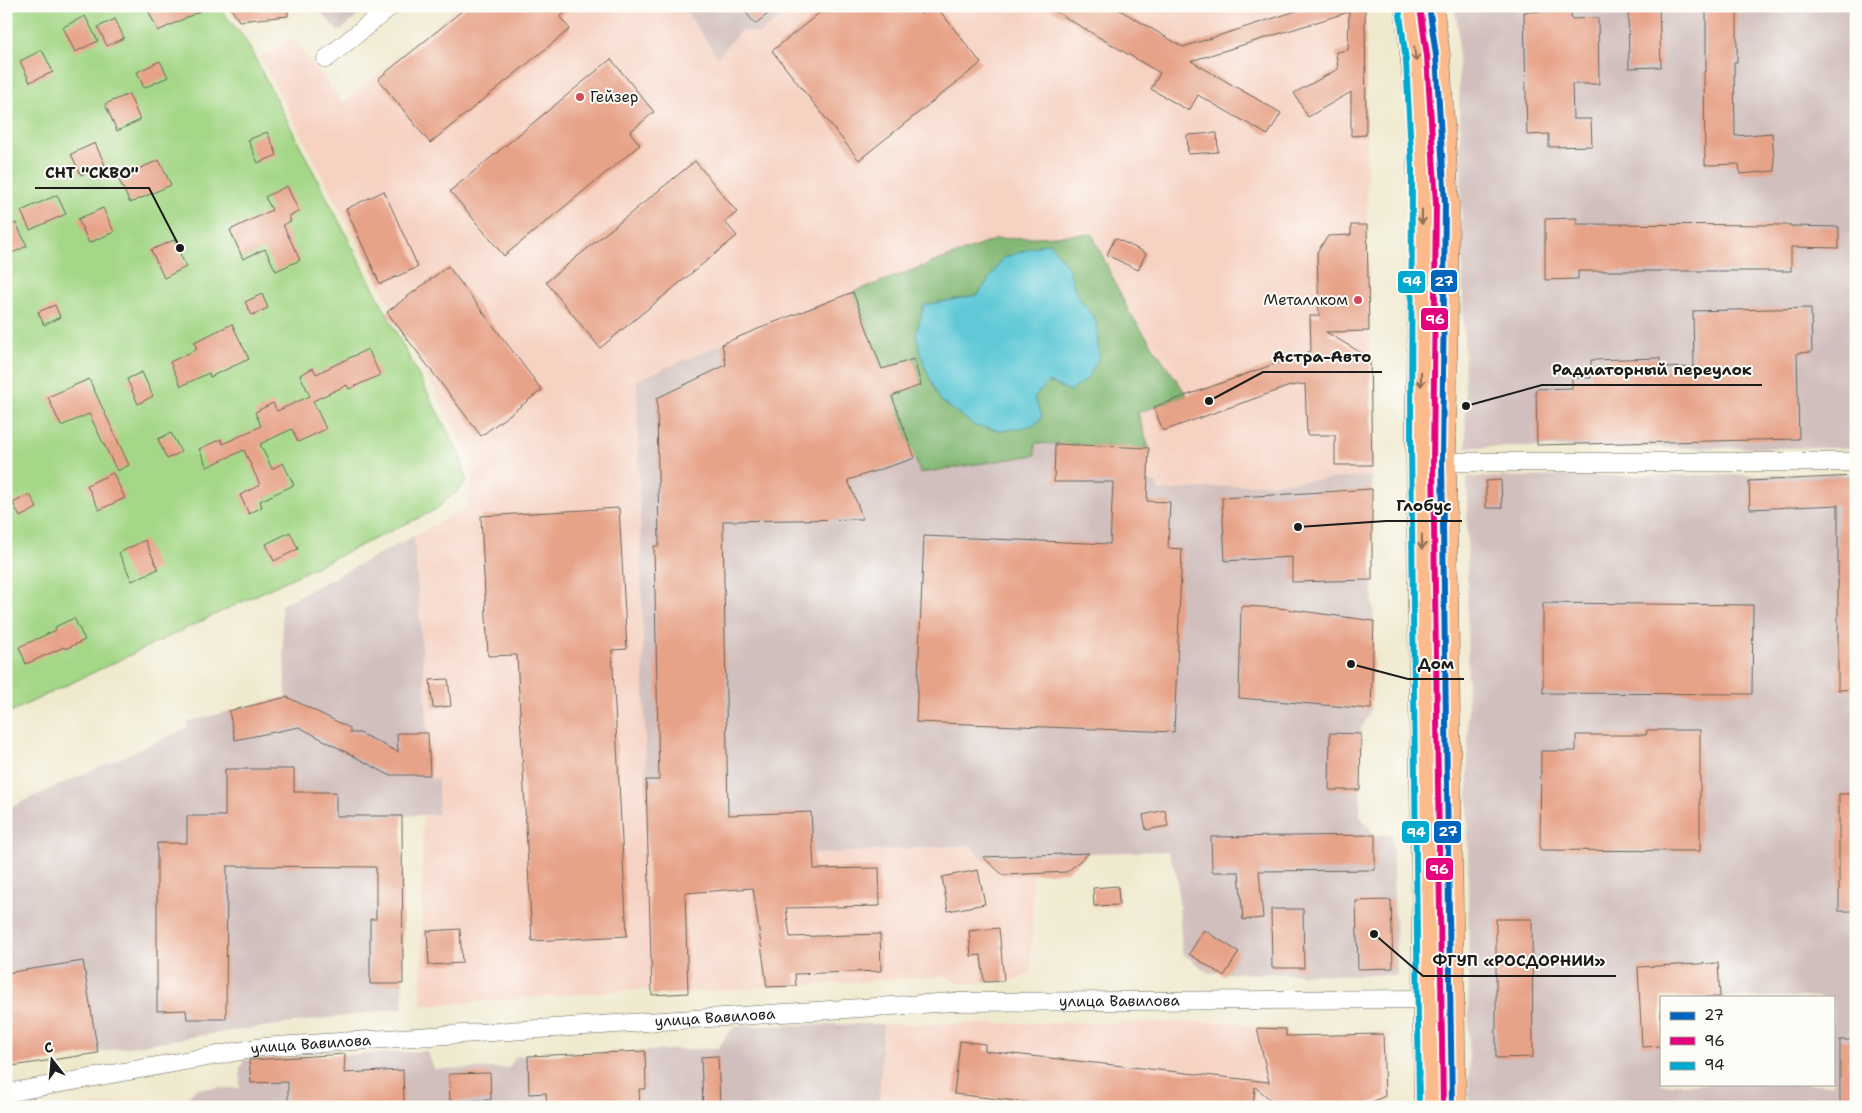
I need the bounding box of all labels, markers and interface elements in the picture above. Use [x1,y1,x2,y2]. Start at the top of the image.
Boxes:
one-way arrow [1410,46,1420,62]
place label: Гейзер [590,87,638,107]
marker: Гейзер [574,91,586,103]
callout: СНТ "СКВО" [35,157,149,188]
text: СНТ "СКВО" [45,162,139,183]
one-way arrow [1417,208,1427,225]
line badge: 27 [1430,269,1458,293]
line badge: 94 [1397,270,1426,294]
text: 94 [1402,272,1422,290]
text: 27 [1435,272,1454,290]
place label: Металлком [1264,290,1348,310]
marker: Металлком [1352,294,1364,306]
line badge: 96 [1420,307,1449,331]
text: 96 [1425,310,1445,328]
callout: Астра-Авто [1263,341,1382,372]
text: Астра-Авто [1272,346,1372,367]
callout: Радиаторный переулок [1542,354,1762,385]
text: Радиаторный переулок [1552,359,1752,380]
one-way arrow [1416,371,1426,387]
callout: Глобус [1386,490,1462,521]
text: Глобус [1396,495,1452,516]
one-way arrow [1417,534,1427,550]
callout: Дом [1408,648,1464,679]
text: Дом [1418,653,1455,674]
line badge: 94 [1401,820,1430,844]
line badge: 27 [1433,820,1462,844]
text: 27 [1439,822,1458,840]
text: 94 [1406,823,1426,841]
line badge: 96 [1425,857,1454,881]
text: 96 [1429,860,1449,878]
callout: ФГУП «РОСДОРНИИ» [1423,945,1616,976]
text: ФГУП «РОСДОРНИИ» [1433,950,1606,971]
street label: улица Вавилова [1059,991,1181,1011]
legend [1660,996,1834,1086]
street label: улица Вавилова [654,1004,777,1031]
text: 27 [1704,1005,1724,1025]
street label: улица Вавилова [249,1030,372,1059]
text: 96 [1704,1031,1725,1051]
north arrow [28,1036,78,1086]
text: С [42,1038,55,1057]
text: 94 [1704,1055,1724,1075]

